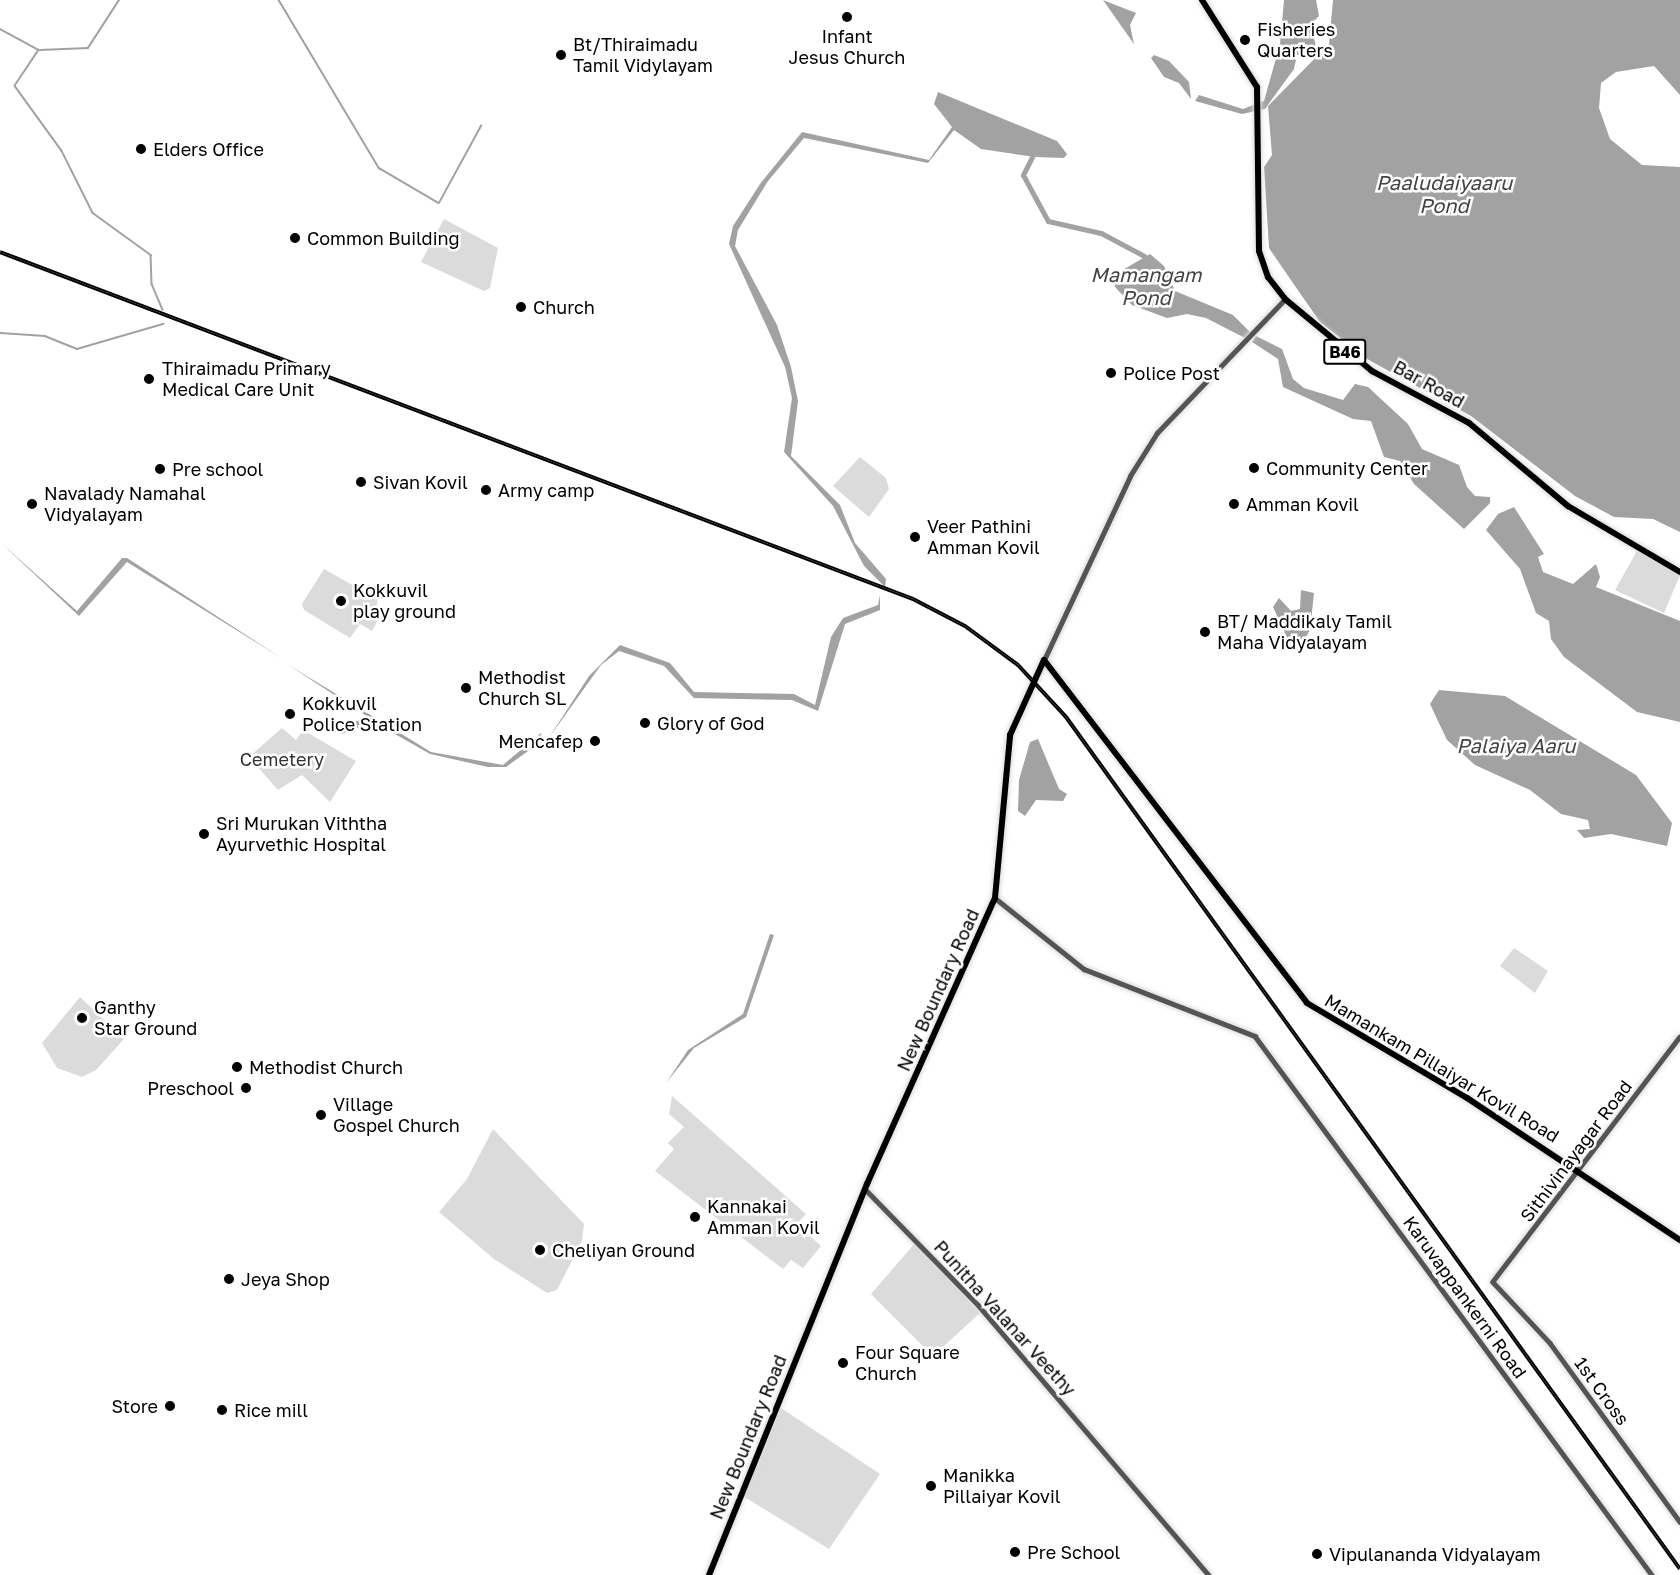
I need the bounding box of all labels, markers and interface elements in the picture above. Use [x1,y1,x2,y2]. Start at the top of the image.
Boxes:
marker: Infant Jesus Church [840,10,854,24]
place label: Fisheries Quarters [1257,19,1335,62]
place label: Infant Jesus Church [789,26,905,68]
marker: Fisheries Quarters [1238,33,1252,47]
place label: Bt/Thiraimadu Tamil Vidylayam [573,34,713,76]
marker: Bt/Thiraimadu Tamil Vidylayam [554,48,568,62]
place label: Elders Office [153,138,264,160]
marker: Elders Office [134,142,148,156]
water label: Paaludaiyaaru Pond [1376,171,1512,218]
place label: Common Building [307,227,460,249]
marker: Common Building [288,231,302,245]
water label: Mamangam Pond [1090,262,1202,309]
place label: Church [533,296,595,318]
marker: Church [514,300,528,314]
road number: B46 [1322,339,1368,365]
street label: Bar Road [1390,356,1468,412]
place label: Thiraimadu Primary Medical Care Unit [162,358,331,400]
place label: Police Post [1123,362,1220,384]
marker: Police Post [1104,366,1118,380]
marker: Thiraimadu Primary Medical Care Unit [140,370,158,388]
place label: Community Center [1266,457,1428,479]
place label: Pre school [172,458,263,480]
marker: Community Center [1247,461,1261,475]
marker: Pre school [153,462,167,476]
place label: Sivan Kovil [373,471,468,493]
marker: Sivan Kovil [354,475,368,489]
place label: Army camp [498,479,594,501]
place label: Navalady Namahal Vidyalayam [44,483,206,526]
marker: Army camp [479,483,493,497]
place label: Amman Kovil [1246,493,1359,515]
marker: Navalady Namahal Vidyalayam [25,497,39,511]
marker: Amman Kovil [1227,497,1241,511]
place label: Veer Pathini Amman Kovil [927,516,1040,558]
marker: Veer Pathini Amman Kovil [908,530,922,544]
place label: Kokkuvil play ground [353,580,456,622]
marker: Kokkuvil play ground [334,594,348,608]
place label: BT/ Maddikaly Tamil Maha Vidyalayam [1217,611,1392,654]
marker: BT/ Maddikaly Tamil Maha Vidyalayam [1198,625,1212,639]
place label: Methodist Church SL [478,667,566,710]
marker: Methodist Church SL [459,681,473,695]
place label: Kokkuvil Police Station [302,693,422,736]
marker: Kokkuvil Police Station [283,707,297,721]
place label: Glory of God [657,712,764,734]
marker: Glory of God [638,716,652,730]
place label: Mencafep [498,730,583,752]
water label: Palaiya Aaru [1457,733,1575,757]
marker: Mencafep [588,734,602,748]
park label: Cemetery [240,748,324,770]
place label: Sri Murukan Viththa Ayurvethic Hospital [216,813,387,856]
marker: Sri Murukan Viththa Ayurvethic Hospital [197,827,211,841]
street label: New Boundary Road [892,906,984,1074]
street label: Mamankam Pillaiyar Kovil Road [1321,989,1563,1147]
place label: Ganthy Star Ground [94,997,197,1040]
marker: Ganthy Star Ground [75,1011,89,1025]
place label: Methodist Church [249,1056,403,1078]
marker: Methodist Church [230,1060,244,1074]
street label: Sithivinayagar Road [1516,1076,1636,1226]
place label: Preschool [147,1077,234,1099]
marker: Preschool [239,1081,253,1095]
place label: Village Gospel Church [333,1094,460,1136]
marker: Village Gospel Church [314,1108,328,1122]
place label: Kannakai Amman Kovil [707,1196,820,1238]
marker: Kannakai Amman Kovil [688,1210,702,1224]
street label: Karuvappankerni Road [1399,1212,1531,1382]
street label: Punitha Valanar Veethy [930,1236,1080,1400]
place label: Cheliyan Ground [552,1239,695,1261]
marker: Cheliyan Ground [533,1243,547,1257]
place label: Jeya Shop [241,1268,330,1290]
marker: Jeya Shop [222,1272,236,1286]
place label: Four Square Church [855,1342,960,1384]
street label: New Boundary Road [705,1352,791,1522]
street label: 1st Cross [1570,1353,1634,1429]
marker: Four Square Church [836,1356,850,1370]
place label: Store [112,1395,158,1417]
marker: Store [163,1399,177,1413]
place label: Rice mill [234,1399,308,1421]
marker: Rice mill [215,1403,229,1417]
place label: Manikka Pillaiyar Kovil [943,1465,1061,1508]
marker: Manikka Pillaiyar Kovil [924,1479,938,1493]
place label: Pre School [1027,1541,1120,1563]
place label: Vipulananda Vidyalayam [1329,1543,1541,1565]
marker: Pre School [1008,1545,1022,1559]
marker: Vipulananda Vidyalayam [1310,1547,1324,1561]

